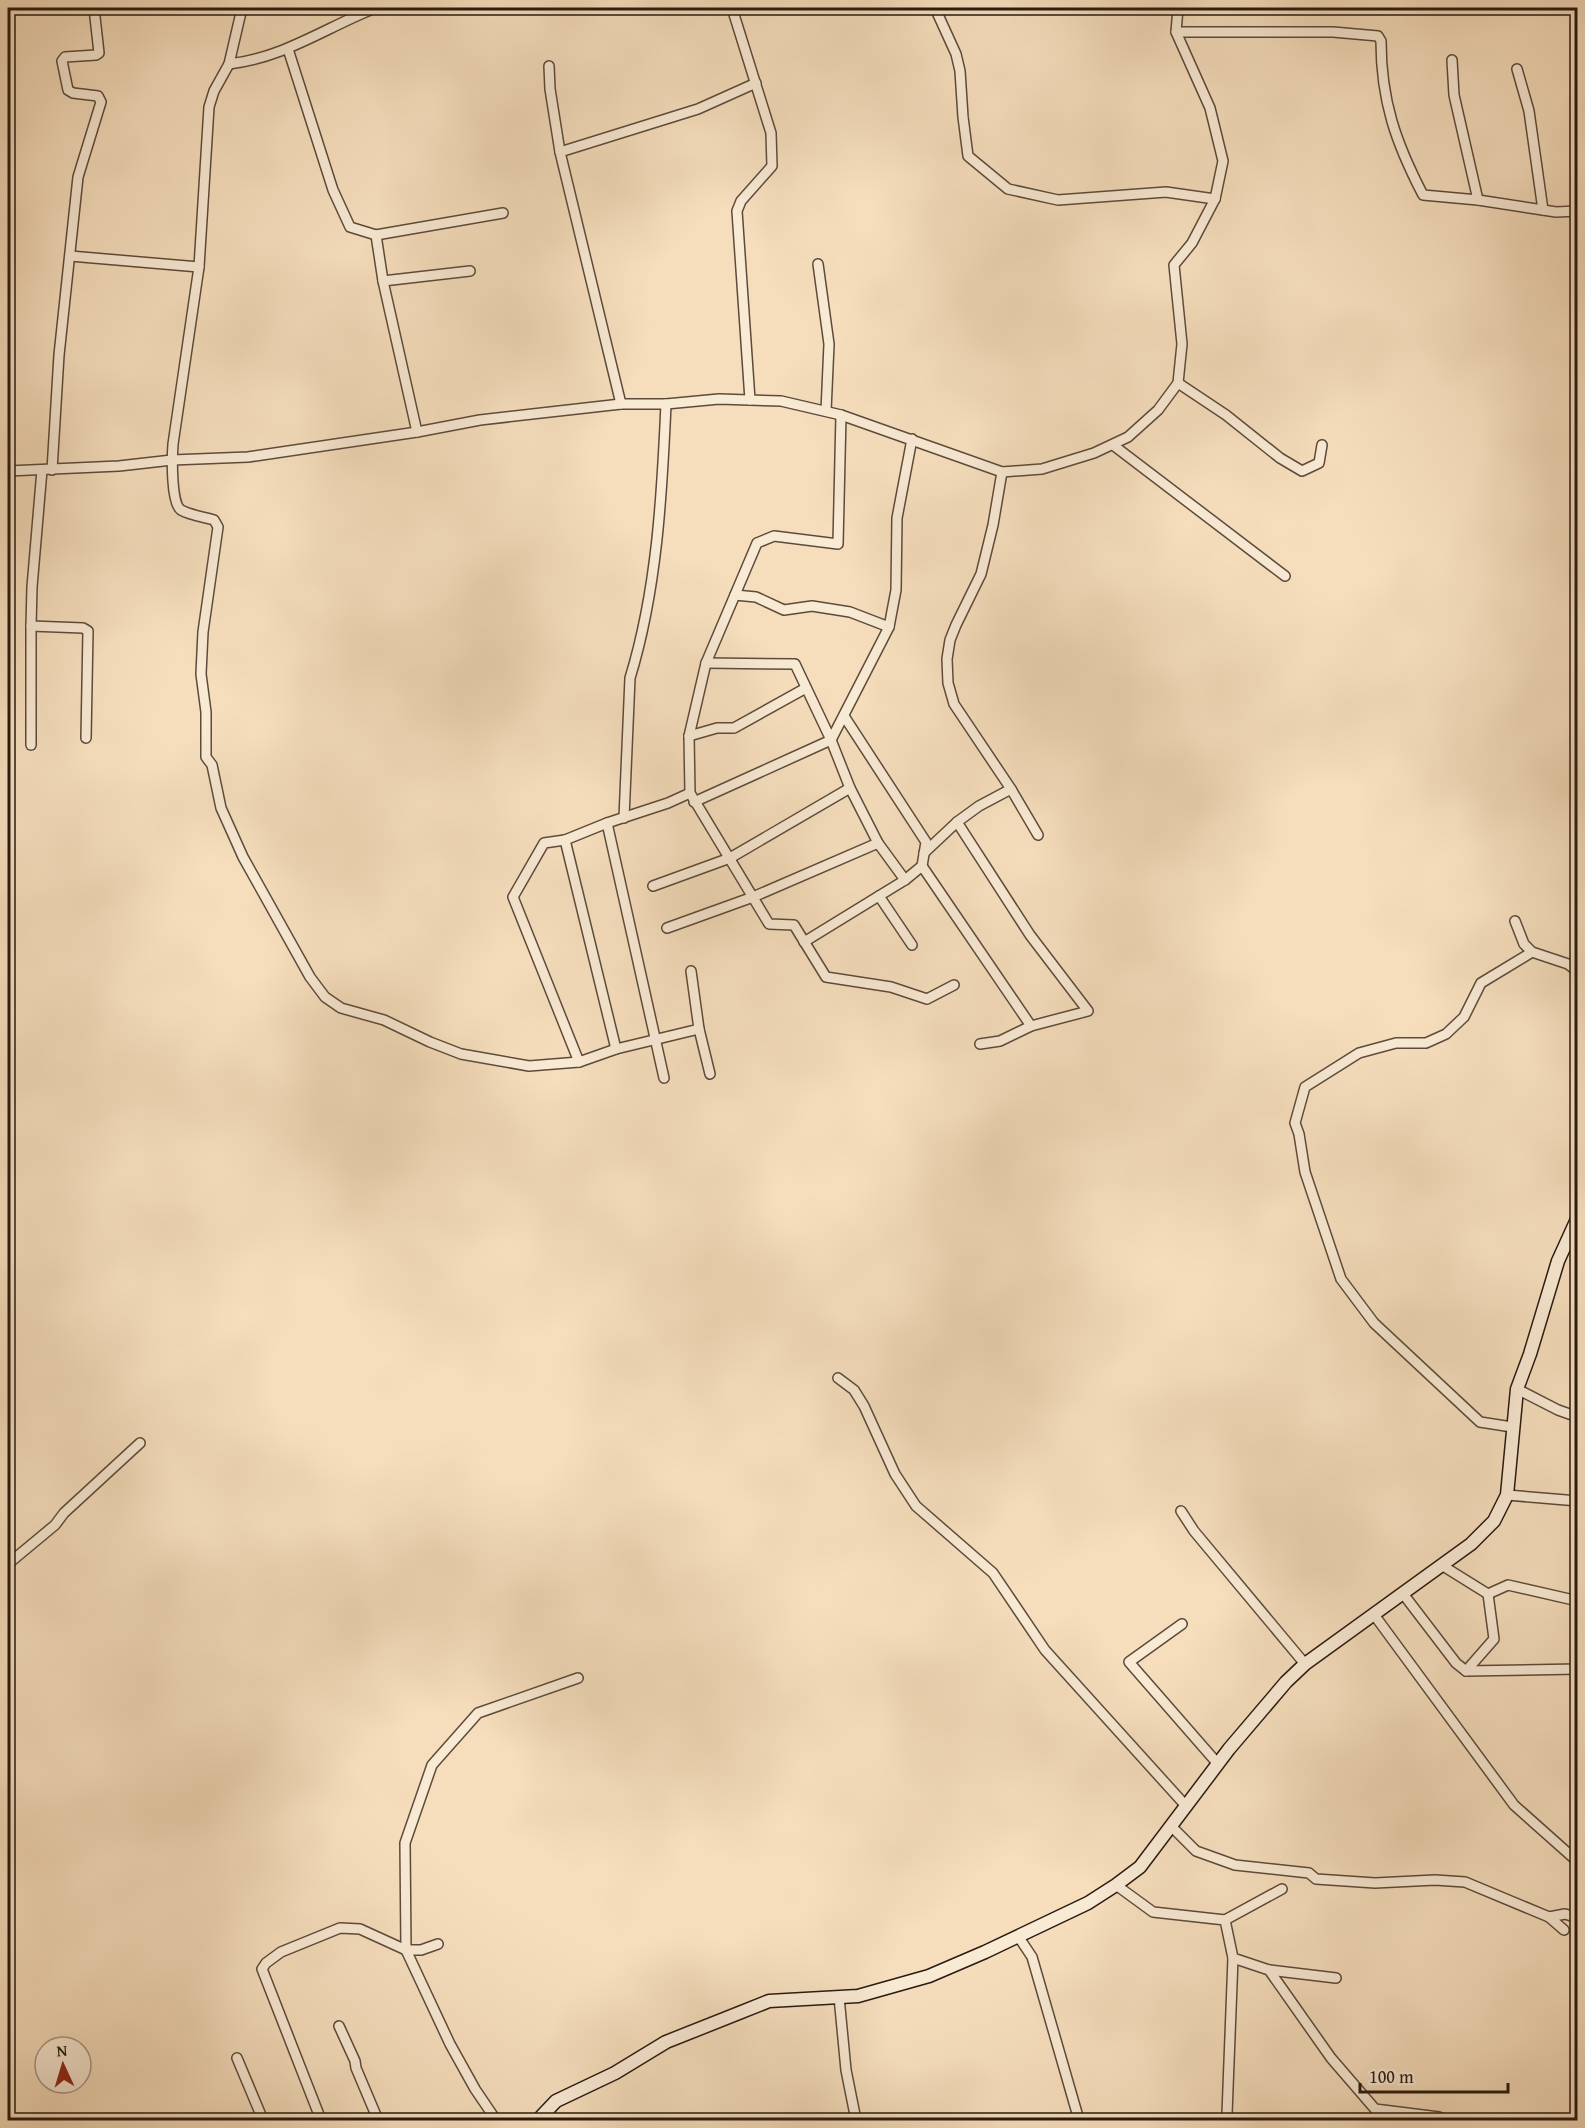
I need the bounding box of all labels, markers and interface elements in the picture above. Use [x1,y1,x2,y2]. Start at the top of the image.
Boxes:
north arrow [33,2035,93,2095]
text: N [56,2038,68,2062]
scale bar [1360,2056,1508,2094]
text: 100 m [1369,2063,1414,2090]

